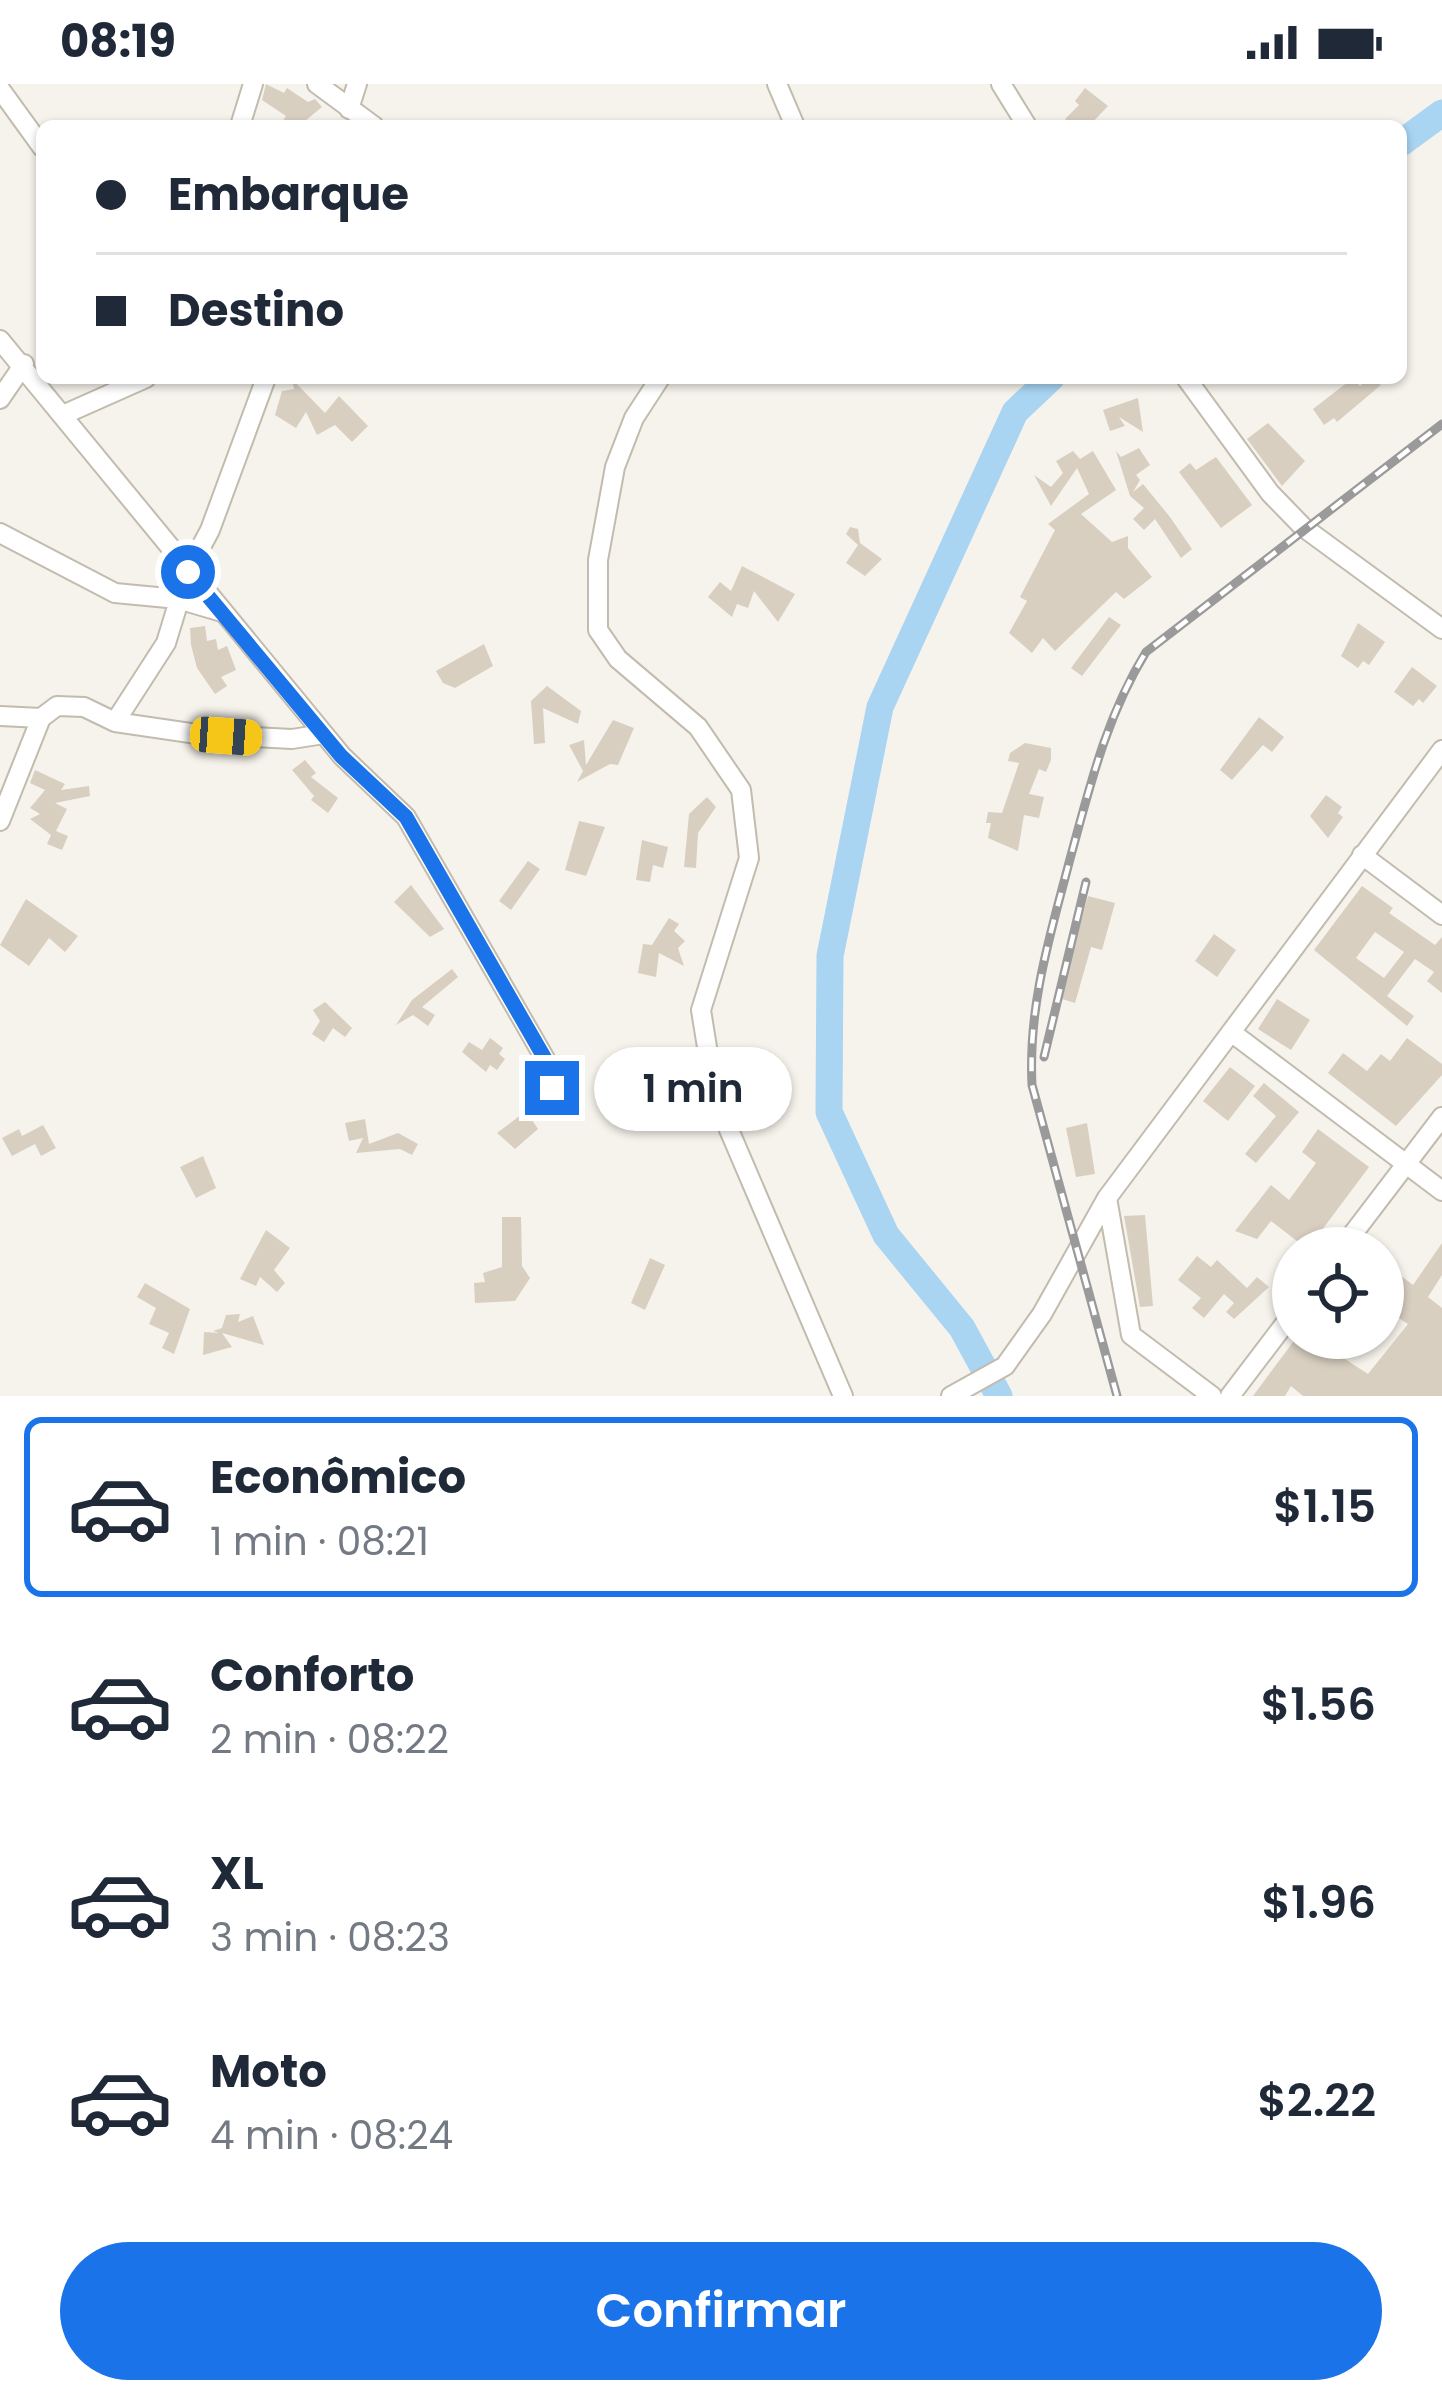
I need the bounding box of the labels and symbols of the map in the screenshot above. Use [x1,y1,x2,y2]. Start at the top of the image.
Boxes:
route start [161,545,215,599]
car [189,716,263,756]
callout: 1 min [594,1046,792,1130]
route end [525,1061,579,1115]

